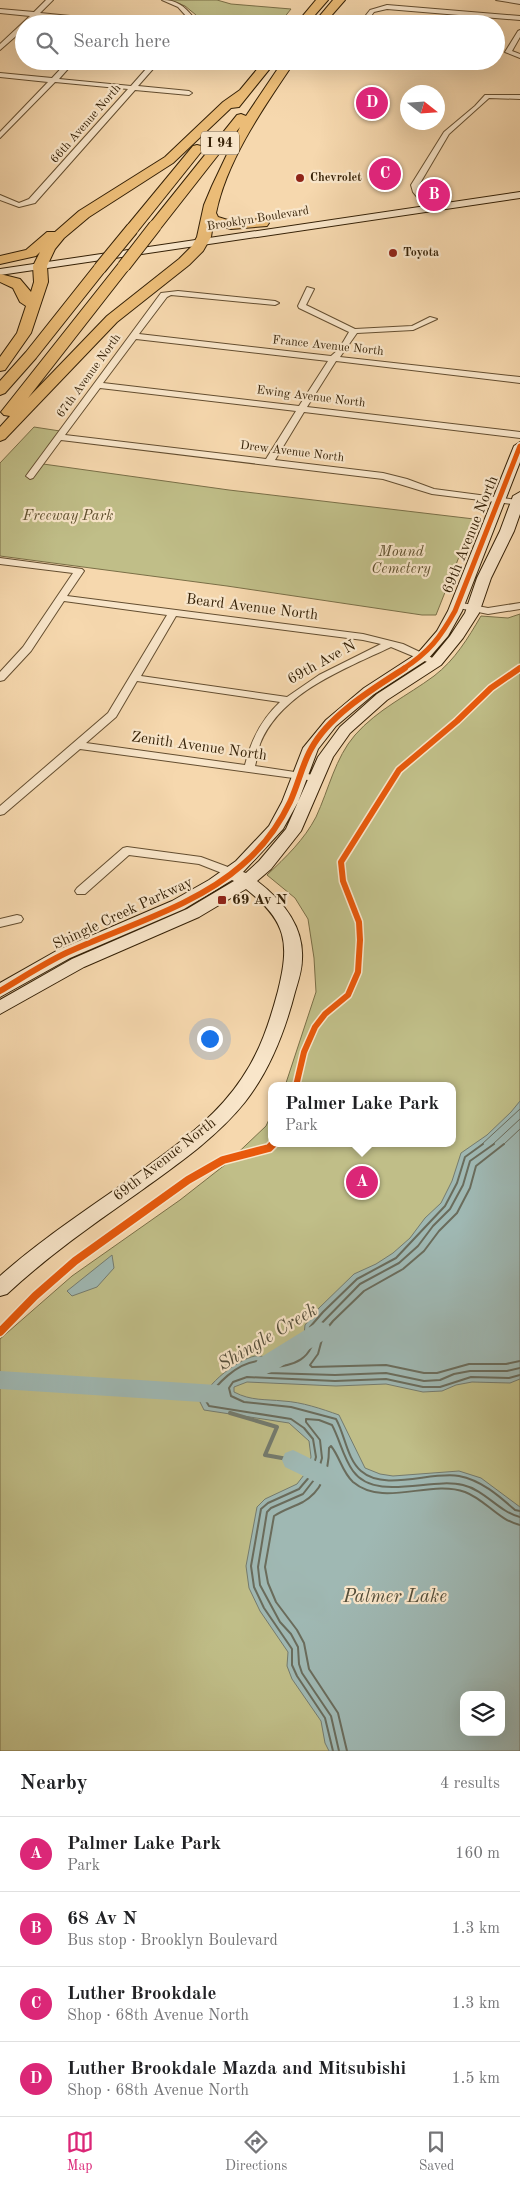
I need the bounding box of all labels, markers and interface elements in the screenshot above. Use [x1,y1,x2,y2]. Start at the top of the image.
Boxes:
search box [15,15,505,70]
icon: search [33,29,61,57]
text: Search here [73,33,170,52]
street label: 66th Avenue North [49,82,124,166]
pin: D [356,84,388,122]
north arrow [400,85,445,130]
road number: I 94 [201,132,239,154]
pin: C [369,155,401,193]
marker: Chevrolet [294,172,306,184]
place label: Chevrolet [310,172,362,184]
pin: B [418,176,450,214]
street label: Brooklyn Boulevard [206,205,310,233]
marker: Toyota [387,247,399,259]
place label: Toyota [403,247,439,259]
street label: 67th Avenue North [55,332,124,420]
street label: France Avenue North [272,334,385,358]
street label: Ewing Avenue North [256,384,367,410]
street label: Drew Avenue North [239,440,345,464]
street label: 69th Avenue North [441,474,501,596]
park label: Freeway Park [22,509,113,524]
park label: Mound Cemetery [371,545,431,577]
street label: Beard Avenue North [185,592,319,624]
street label: 69th Ave N [285,638,359,688]
street label: Zenith Avenue North [130,730,268,764]
street label: Shingle Creek Parkway [51,875,195,953]
place label: 69 Av N [232,893,288,908]
marker: 69 Av N [216,894,228,906]
your location [197,1026,223,1052]
popup [268,1082,456,1147]
text: Palmer Lake Park [285,1095,439,1114]
street label: 69th Avenue North [111,1115,219,1205]
text: Park [285,1118,318,1134]
pin: A [346,1163,378,1201]
water label: Shingle Creek [215,1301,321,1375]
water label: Palmer Lake [342,1588,447,1607]
map controls [460,1691,505,1736]
button: layers [460,1691,505,1736]
text: Nearby [20,1773,88,1794]
text: 4 results [440,1776,500,1792]
text: Palmer Lake Park [67,1835,221,1854]
text: A [30,1846,42,1862]
text: 160 m [455,1846,500,1862]
text: Park [67,1858,100,1874]
text: 68 Av N [67,1910,137,1929]
text: B [30,1921,42,1937]
text: 1.3 km [451,1921,500,1937]
text: Bus stop · Brooklyn Boulevard [67,1933,278,1949]
text: Luther Brookdale [67,1985,217,2004]
text: C [31,1996,41,2012]
text: 1.3 km [451,1996,500,2012]
text: Shop · 68th Avenue North [67,2008,249,2024]
text: Luther Brookdale Mazda and Mitsubishi [67,2060,406,2079]
text: D [30,2071,42,2087]
text: 1.5 km [451,2071,500,2087]
text: Shop · 68th Avenue North [67,2083,249,2099]
tab: Map [66,2128,94,2175]
tab: Directions [225,2128,287,2175]
tab: Saved [419,2128,454,2175]

